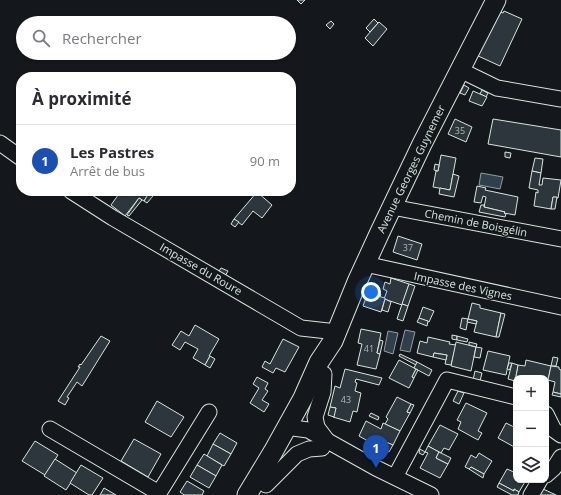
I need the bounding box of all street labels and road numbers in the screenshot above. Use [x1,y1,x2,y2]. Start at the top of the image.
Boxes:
street label: Avenue Georges Guynemer [373,102,448,235]
street label: Chemin de Boisgélin [423,205,529,240]
street label: Impasse du Roure [157,239,245,298]
street label: Impasse des Vignes [413,268,514,303]

